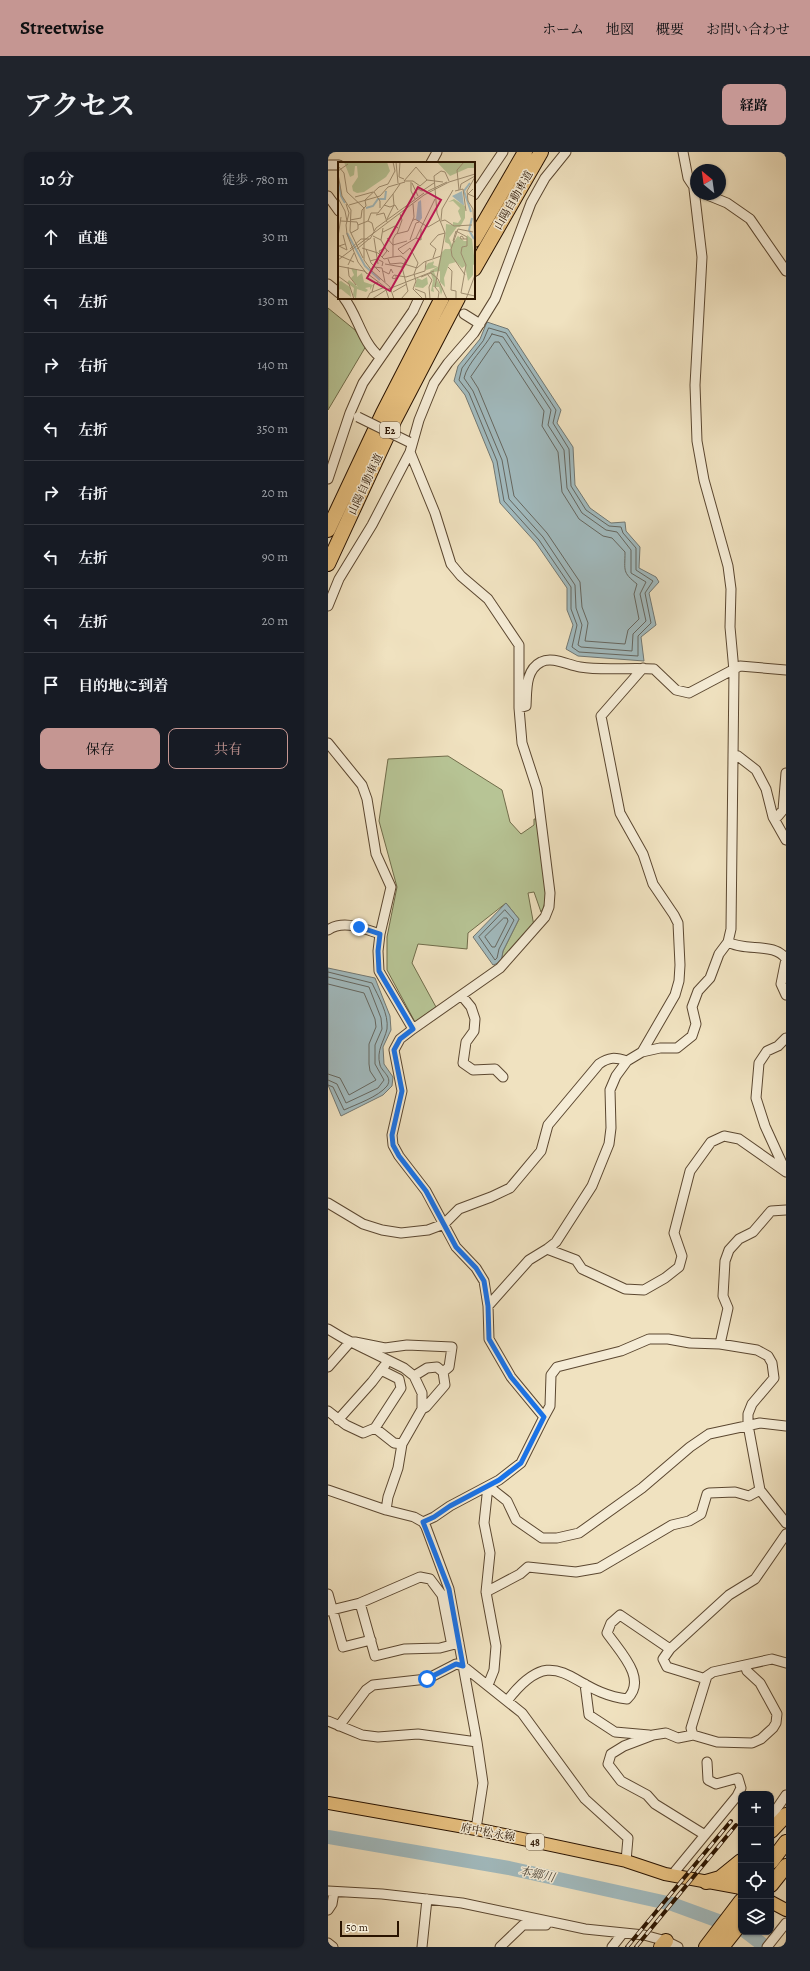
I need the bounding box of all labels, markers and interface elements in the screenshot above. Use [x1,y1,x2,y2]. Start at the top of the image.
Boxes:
text: Streetwise [20,15,104,41]
text: ホーム [542,20,584,39]
text: 地図 [606,20,634,39]
text: 概要 [656,20,684,39]
text: お問い合わせ [706,20,790,39]
button: 経路 [722,84,786,125]
text: アクセス [24,87,135,125]
inset map [338,162,475,299]
north arrow [690,164,726,200]
text: 10 分 [40,168,75,191]
street label: 山陽自動車道 [490,168,536,233]
text: 徒歩 · 780 m [222,171,288,188]
icon: ahead [40,226,62,248]
text: 直進 [78,228,108,248]
text: 30 m [262,228,288,245]
icon: left [40,290,62,312]
text: 左折 [78,292,108,312]
text: 130 m [258,292,288,309]
icon: right [40,354,62,376]
text: 右折 [78,356,108,376]
text: 140 m [257,356,288,373]
icon: left [40,418,62,440]
text: 左折 [78,420,108,440]
text: 350 m [257,420,288,437]
road number: E2 [380,422,400,438]
street label: 山陽自動車道 [345,451,386,517]
icon: right [40,482,62,504]
text: 右折 [78,484,108,504]
text: 20 m [262,484,288,501]
icon: left [40,546,62,568]
text: 左折 [78,548,108,568]
text: 90 m [262,548,288,565]
icon: left [40,610,62,632]
text: 左折 [78,612,108,632]
text: 20 m [262,612,288,629]
icon: arrive [40,674,62,696]
text: 目的地に到着 [78,676,168,696]
button: 保存 [40,728,160,769]
button: 共有 [168,728,288,769]
route end [350,918,368,936]
route start [418,1670,436,1688]
map controls [738,1791,774,1935]
button: + [738,1791,774,1827]
street label: 府中松永線 [459,1820,516,1845]
button: − [738,1827,774,1863]
road number: 48 [526,1834,544,1850]
water label: 本郷川 [518,1862,558,1886]
button: locate [738,1863,774,1899]
button: layers [738,1899,774,1935]
scale bar [340,1919,399,1938]
text: 50 m [346,1920,368,1935]

